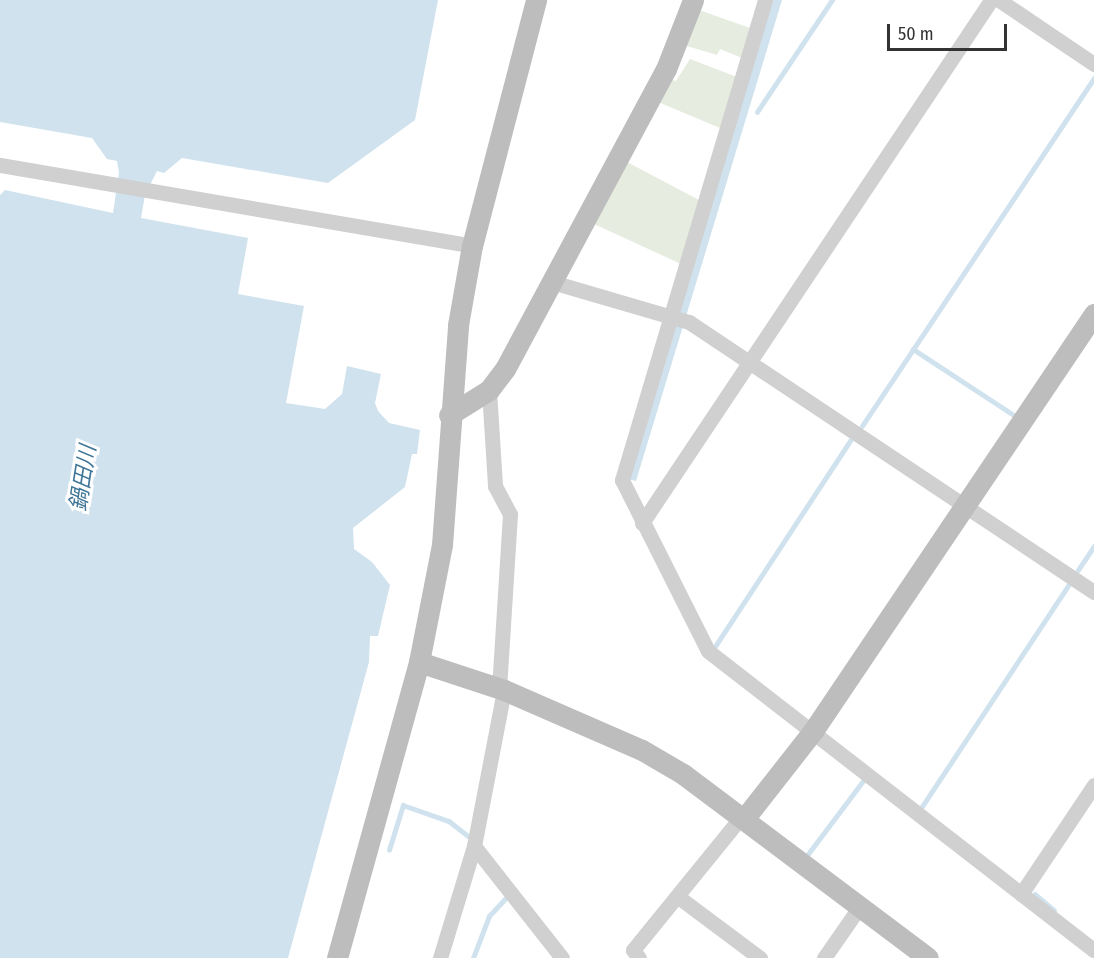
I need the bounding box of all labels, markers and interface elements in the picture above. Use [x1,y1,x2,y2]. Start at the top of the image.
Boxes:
scale bar [890,12,1010,50]
text: 50 m [898,23,934,45]
water label: 鍋田川 [65,443,101,513]

